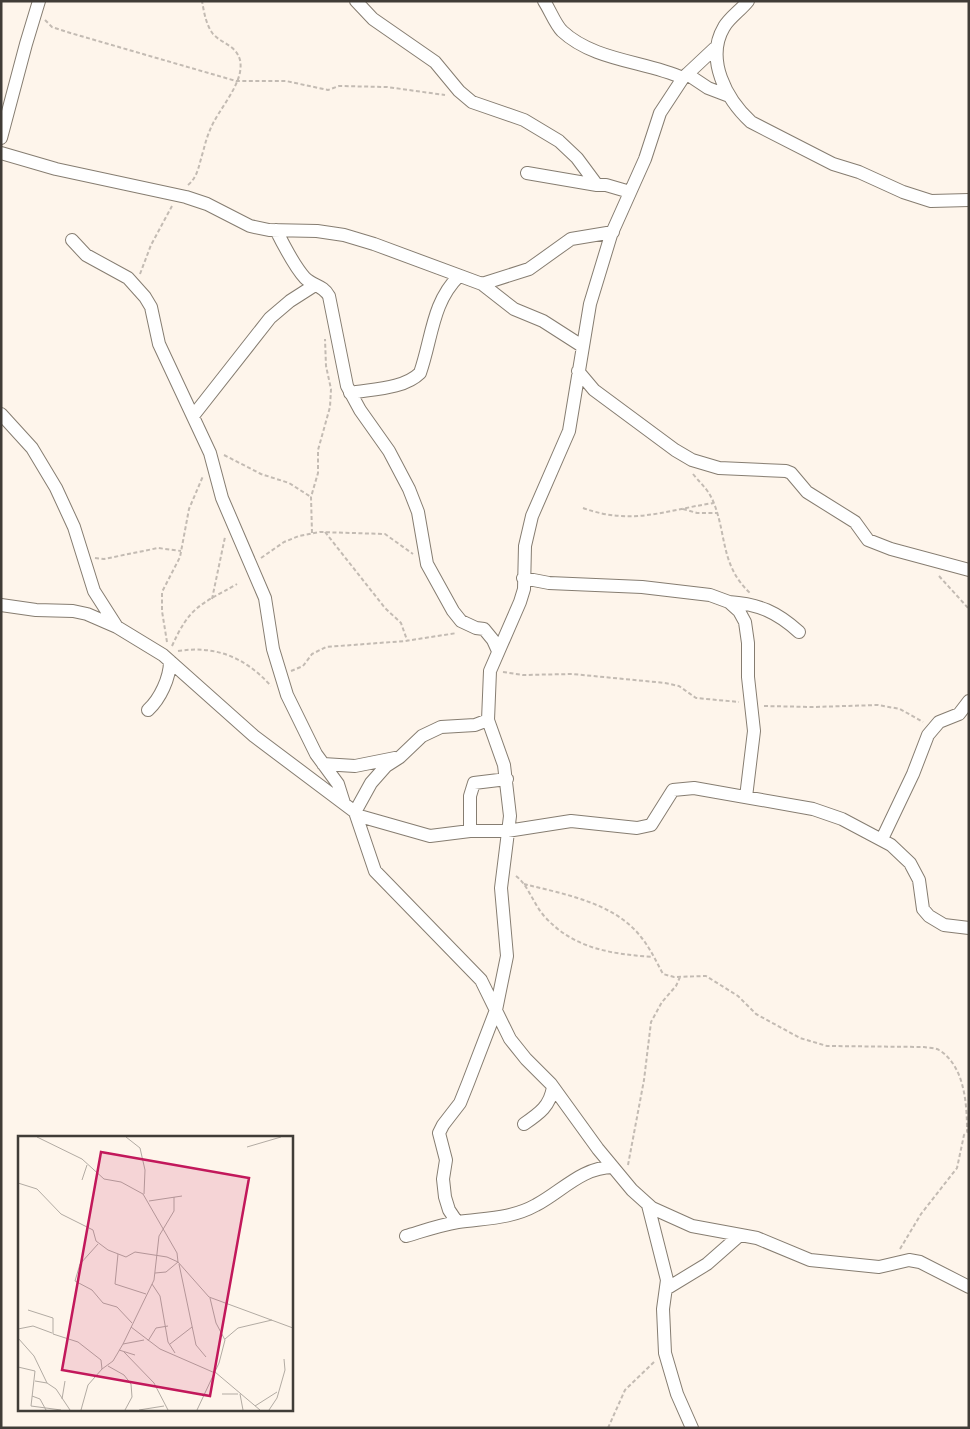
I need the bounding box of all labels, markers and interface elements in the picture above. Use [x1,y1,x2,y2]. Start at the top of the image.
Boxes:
inset map [18,1136,292,1412]

